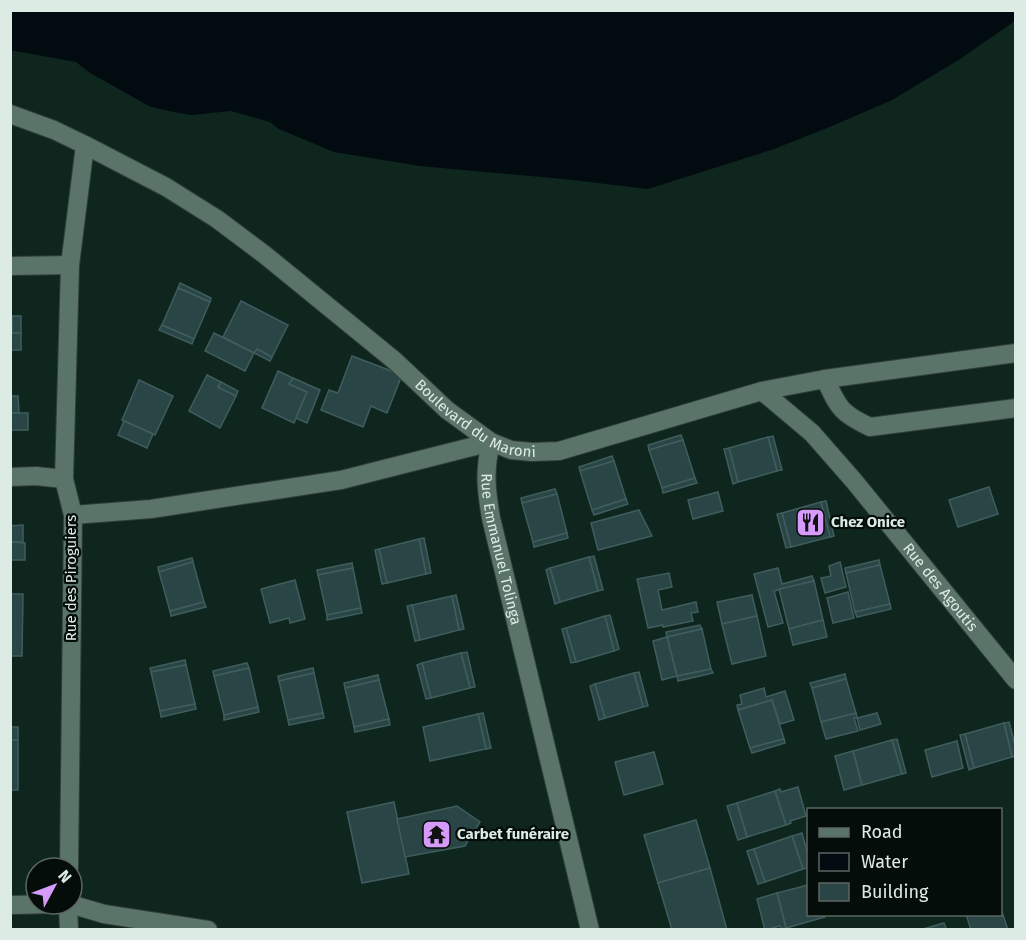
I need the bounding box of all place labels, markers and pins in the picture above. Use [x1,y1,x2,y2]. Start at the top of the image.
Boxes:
restaurant icon: Chez Onice [794,506,826,538]
place label: Chez Onice [831,513,905,531]
temple icon: Carbet funéraire [420,818,452,850]
place label: Carbet funéraire [457,825,569,843]

